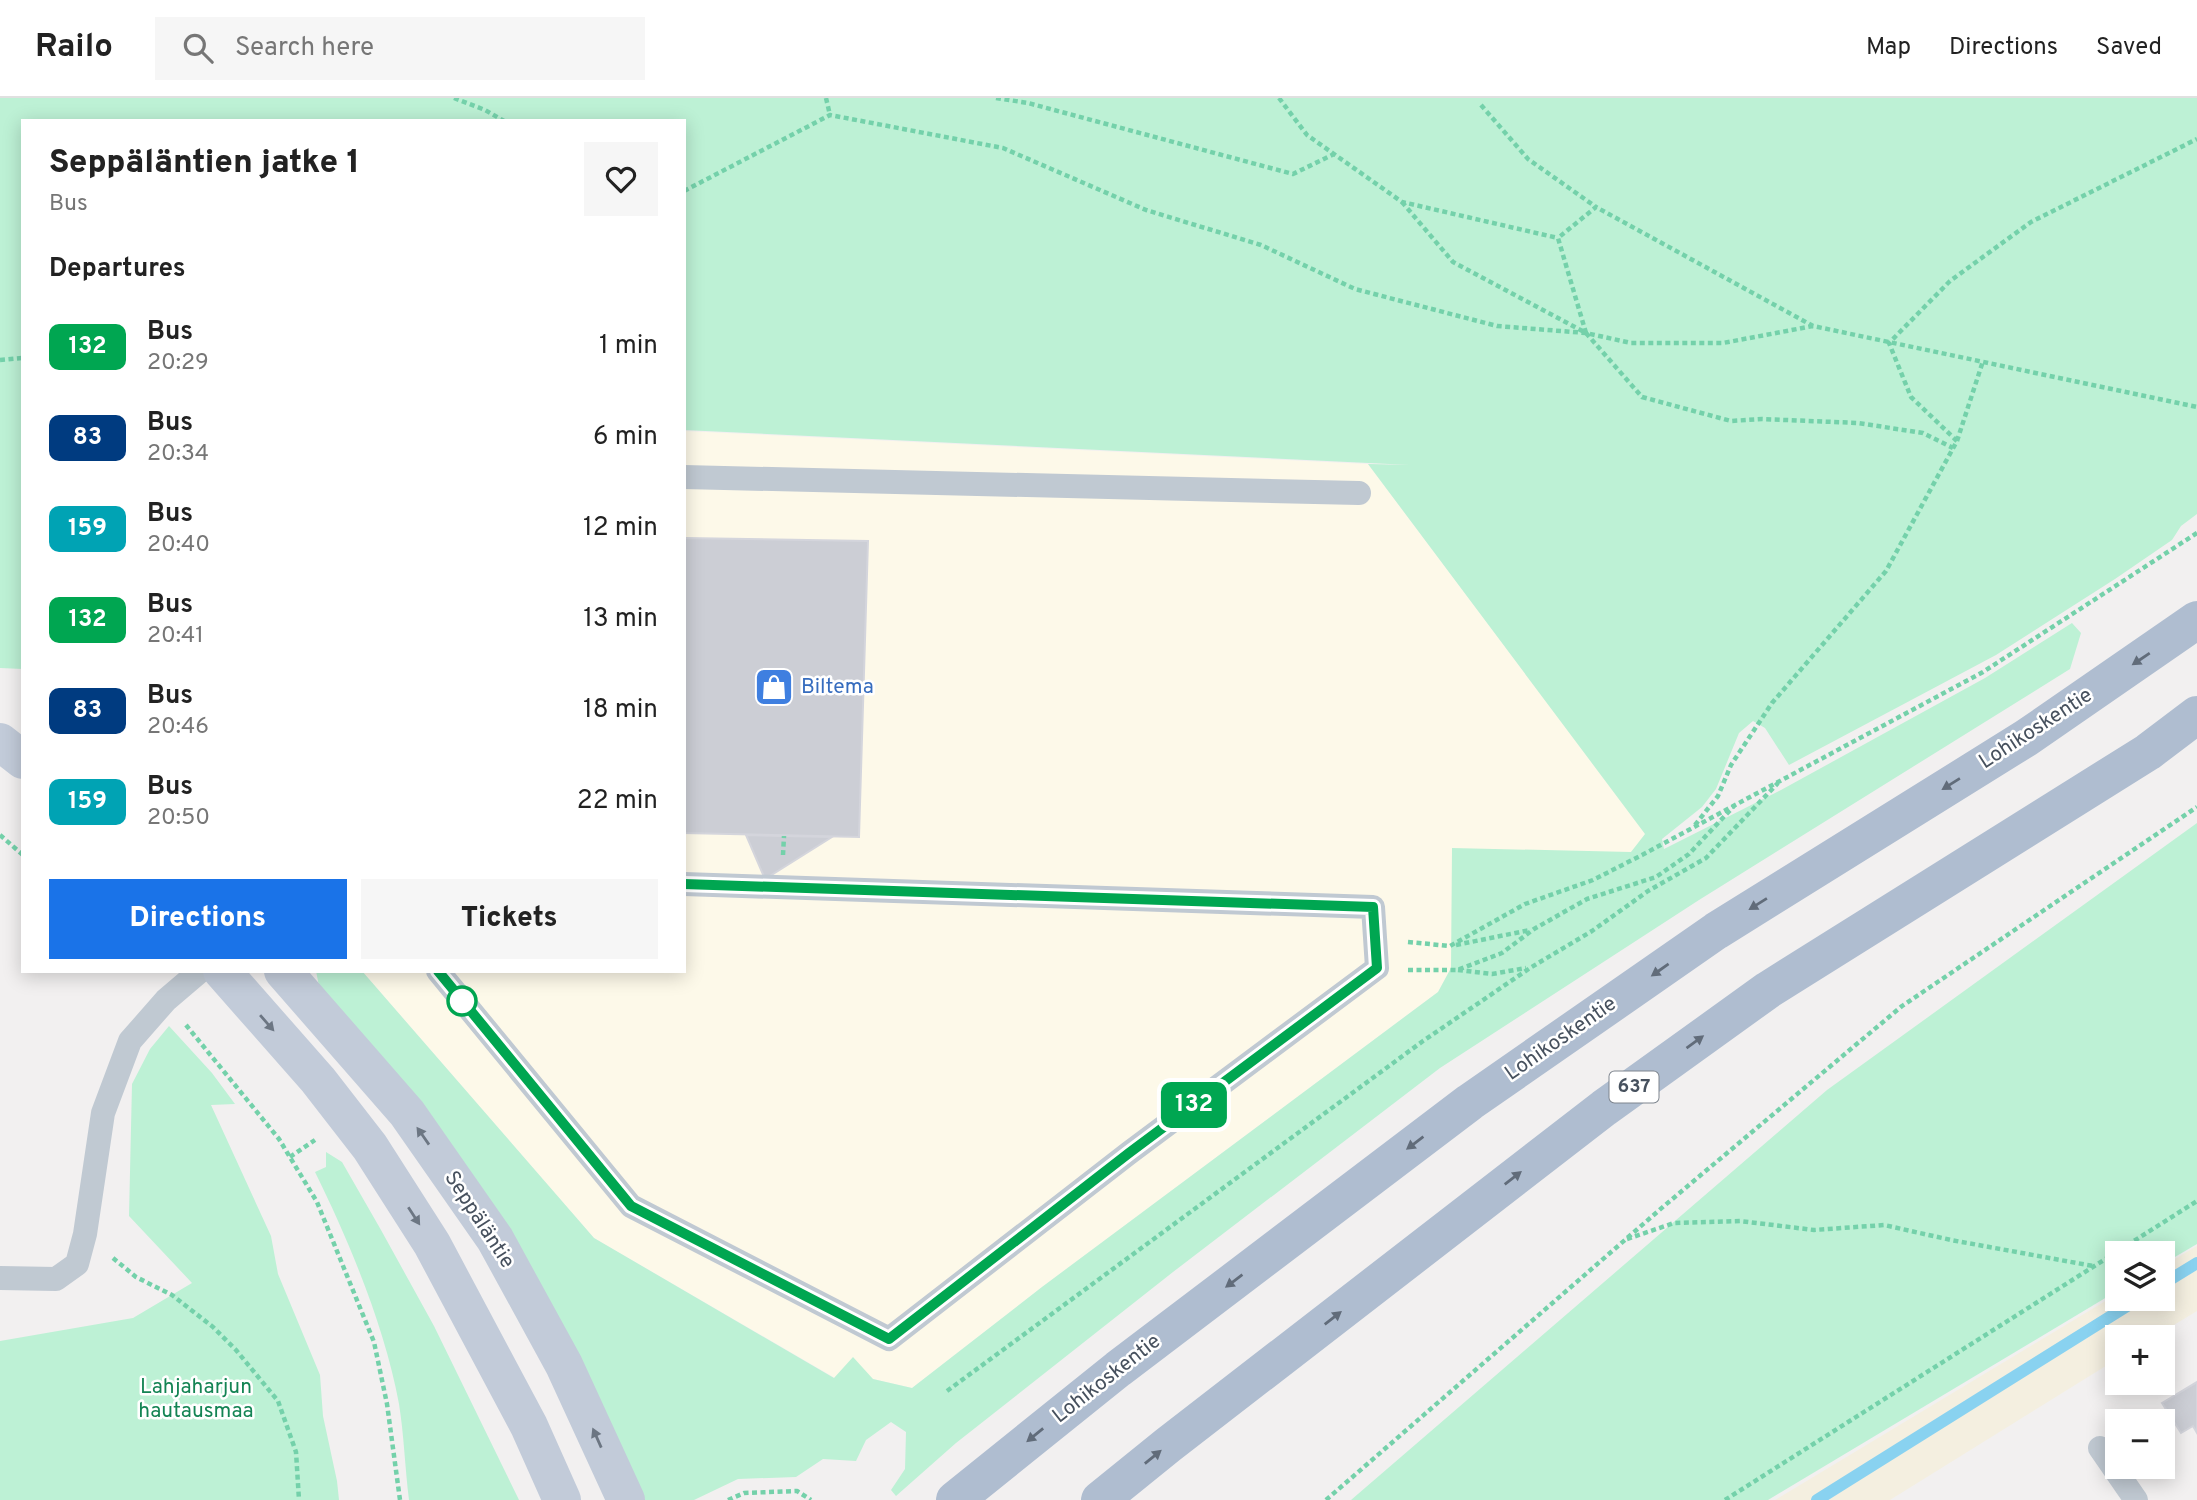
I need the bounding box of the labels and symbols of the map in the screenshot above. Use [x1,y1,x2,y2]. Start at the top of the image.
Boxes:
one-way arrow [2132,652,2150,666]
shop icon: Biltema [753,666,795,708]
place label: Biltema [801,674,874,701]
street label: Lohikoskentie [1974,682,2098,776]
one-way arrow [1941,778,1961,791]
one-way arrow [1748,898,1767,911]
one-way arrow [1650,963,1669,976]
unlabelled marker [447,986,477,1016]
street label: Lohikoskentie [1500,991,1622,1087]
one-way arrow [259,1014,274,1031]
one-way arrow [1686,1036,1704,1050]
road number: 637 [1610,1071,1658,1102]
line badge: 132 [1154,1082,1234,1128]
one-way arrow [417,1126,430,1145]
one-way arrow [1407,1136,1425,1151]
street label: Seppäläntie [438,1166,520,1274]
one-way arrow [1503,1171,1521,1186]
one-way arrow [407,1207,421,1225]
one-way arrow [1225,1273,1243,1287]
one-way arrow [1323,1310,1341,1325]
street label: Lohikoskentie [1047,1328,1167,1430]
park label: Lahjaharjun hautausmaa [138,1374,254,1425]
one-way arrow [592,1428,603,1448]
one-way arrow [1027,1428,1045,1443]
one-way arrow [1144,1450,1161,1465]

